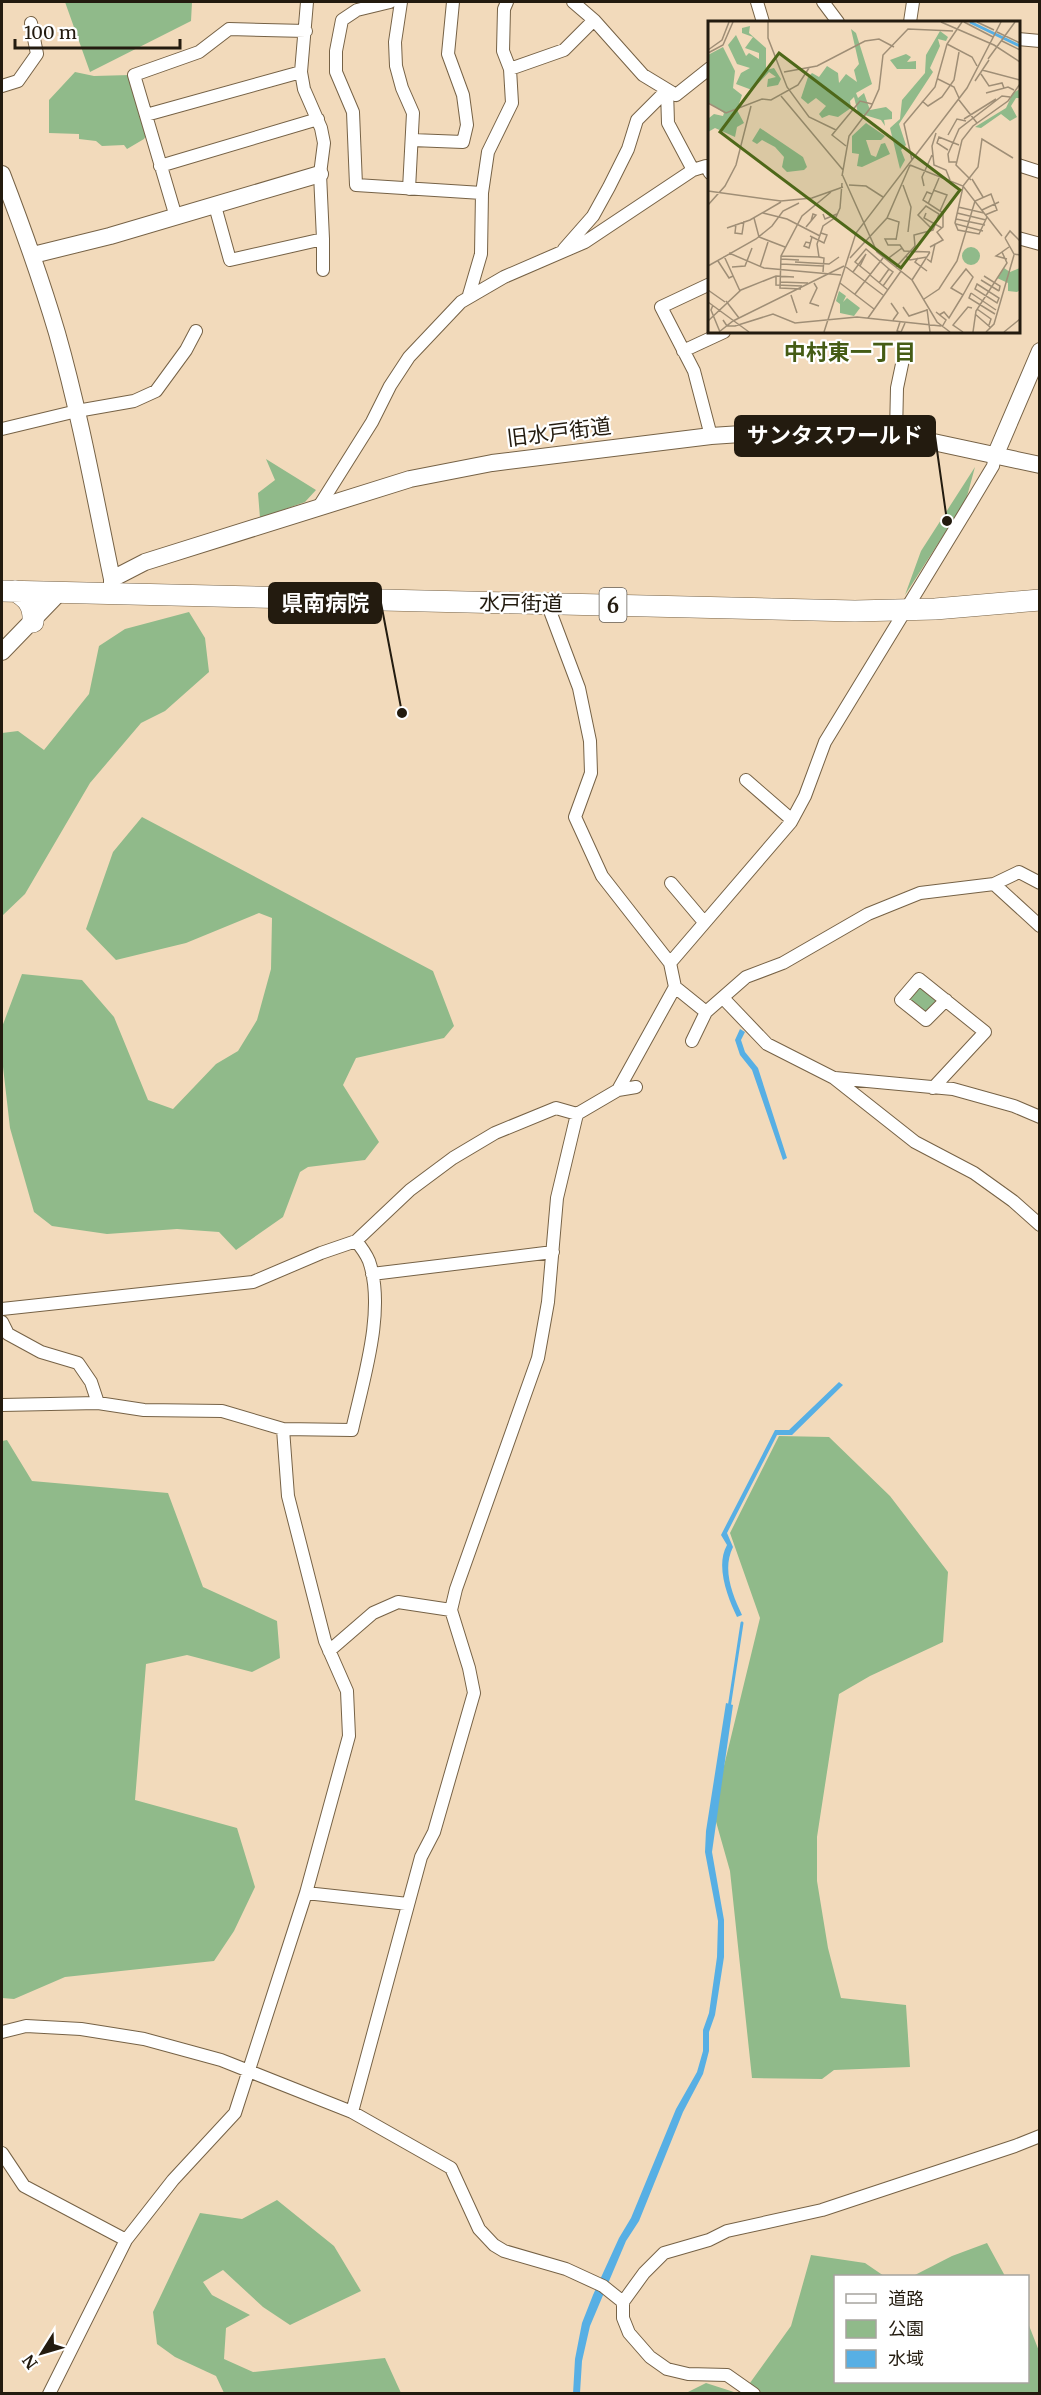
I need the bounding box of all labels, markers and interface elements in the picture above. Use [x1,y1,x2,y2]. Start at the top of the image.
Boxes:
scale bar [15,12,180,50]
text: 100 m [24,21,77,44]
inset map [708,21,1020,333]
district label: 中村東一丁目 [784,338,916,366]
street label: 旧水戸街道 [505,412,613,452]
callout: サンタスワールド [735,416,935,456]
text: サンタスワールド [747,421,923,449]
callout: 県南病院 [269,583,381,623]
road number: 6 [600,588,626,622]
text: 県南病院 [281,589,369,617]
street label: 水戸街道 [479,589,563,617]
legend [834,2275,1029,2383]
text: 道路 [888,2287,924,2310]
text: 公園 [888,2317,924,2340]
north arrow [12,2323,72,2383]
text: 水域 [888,2347,924,2370]
text: N [18,2351,42,2373]

